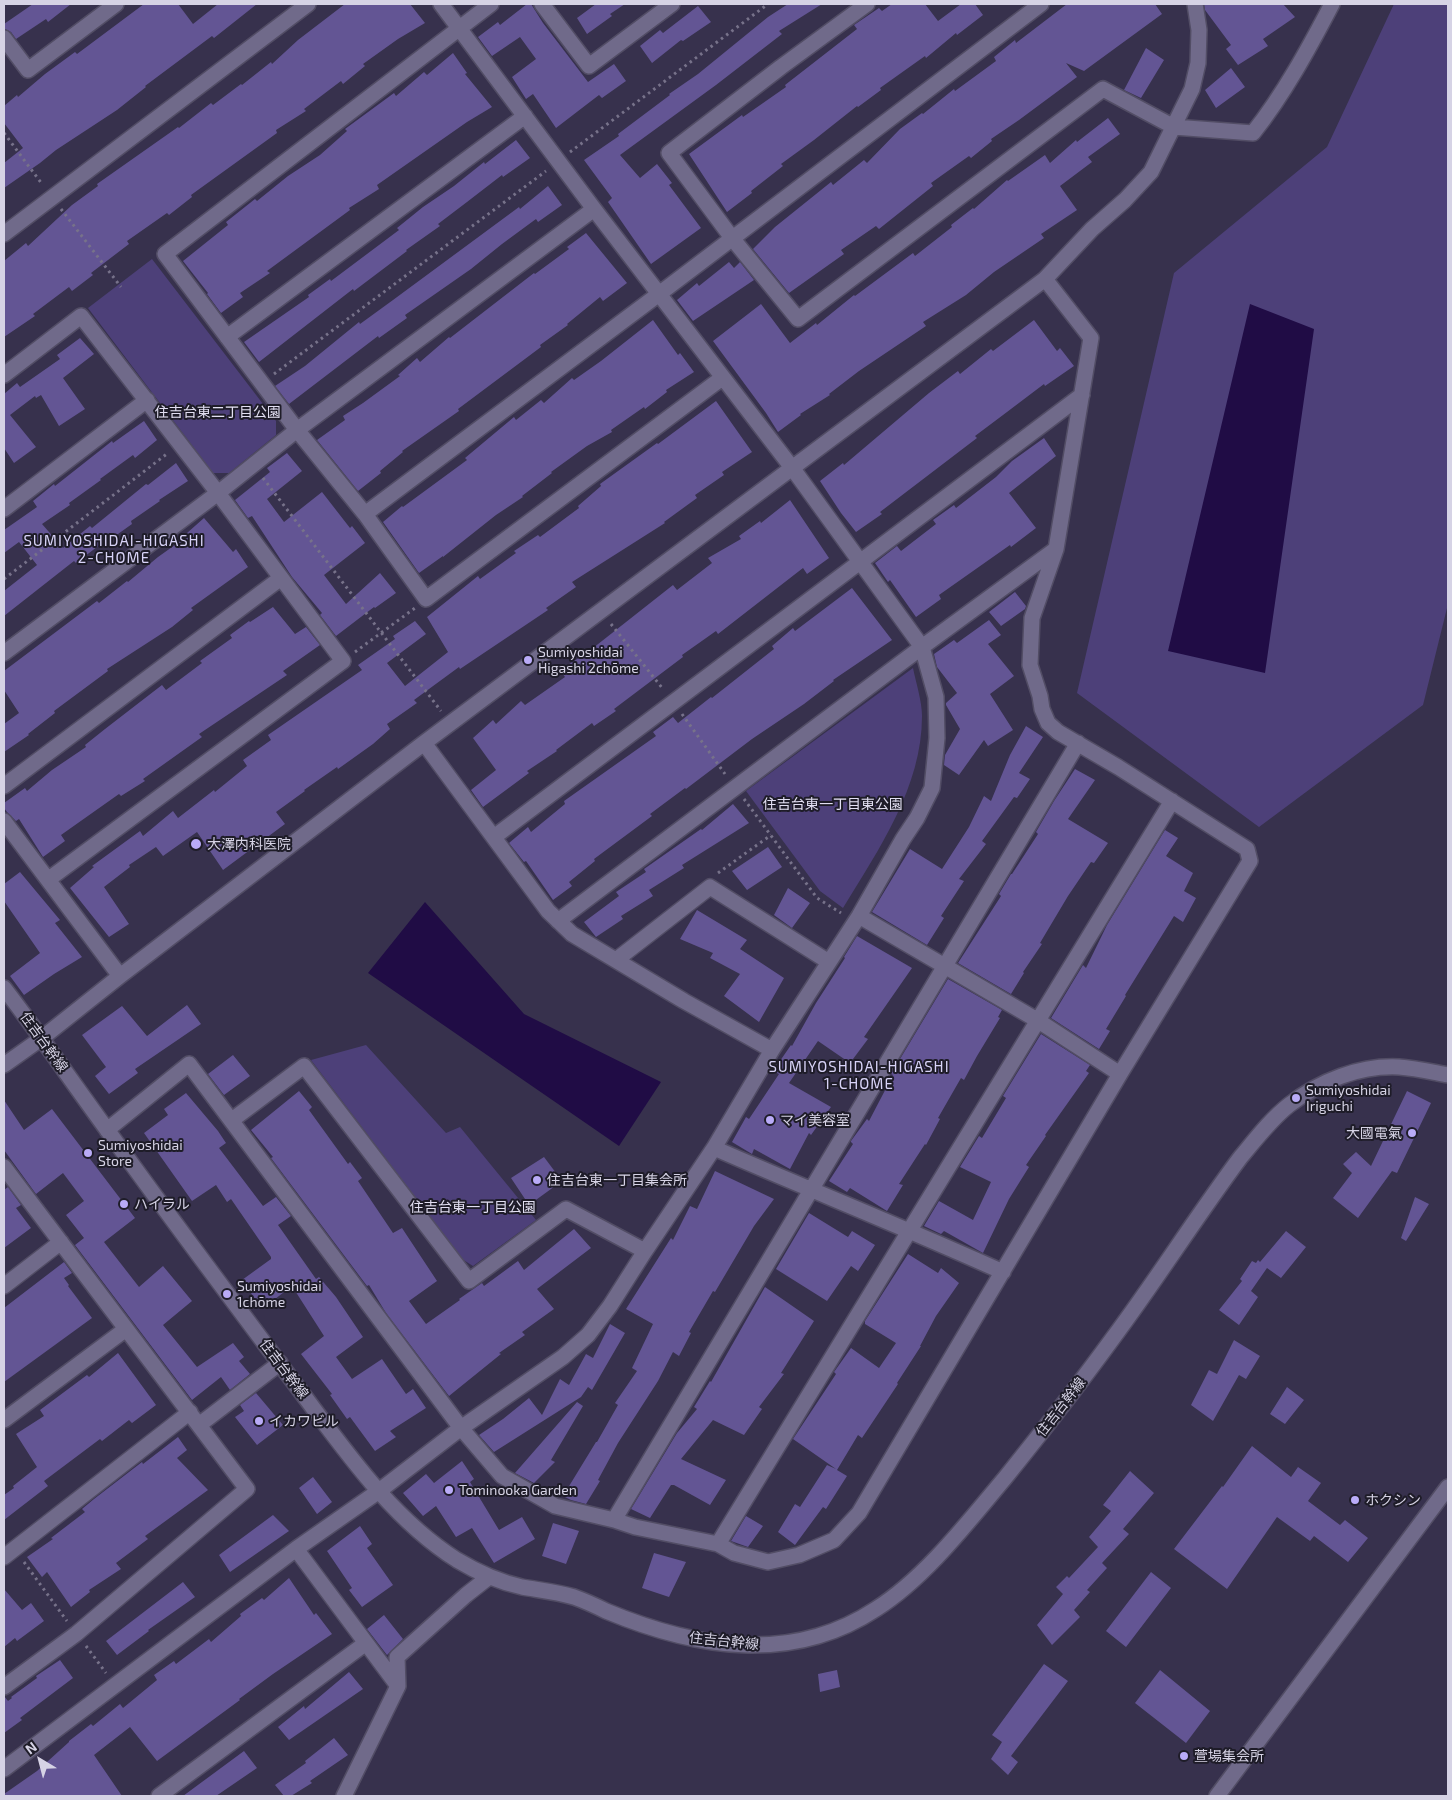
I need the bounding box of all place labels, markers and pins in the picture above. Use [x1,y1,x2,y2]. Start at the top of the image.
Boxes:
place label: Sumiyoshidai Higashi 2chōme [538,644,639,676]
marker: Sumiyoshidai Higashi 2chōme [522,654,534,666]
place label: 大澤内科医院 [207,836,291,852]
marker: 大澤内科医院 [189,837,203,851]
place label: Sumiyoshidai Iriguchi [1306,1082,1391,1114]
marker: Sumiyoshidai Iriguchi [1290,1092,1302,1104]
place label: マイ美容室 [780,1112,850,1128]
marker: マイ美容室 [764,1114,776,1126]
place label: 大國電氣 [1346,1125,1402,1141]
marker: 大國電氣 [1406,1127,1418,1139]
place label: Sumiyoshidai Store [98,1137,183,1170]
marker: Sumiyoshidai Store [82,1147,94,1159]
place label: 住吉台東一丁目集会所 [547,1172,687,1188]
marker: 住吉台東一丁目集会所 [531,1174,543,1186]
place label: ハイラル [134,1196,190,1212]
marker: ハイラル [118,1198,130,1210]
place label: Sumiyoshidai 1chōme [237,1278,322,1310]
marker: Sumiyoshidai 1chōme [221,1288,233,1300]
place label: イカワビル [269,1413,339,1429]
marker: イカワビル [253,1415,265,1427]
place label: Tominooka Garden [459,1482,577,1498]
marker: Tominooka Garden [443,1484,455,1496]
place label: ホクシン [1365,1492,1421,1508]
marker: ホクシン [1349,1494,1361,1506]
place label: 萱場集会所 [1194,1748,1264,1764]
marker: 萱場集会所 [1178,1750,1190,1762]

